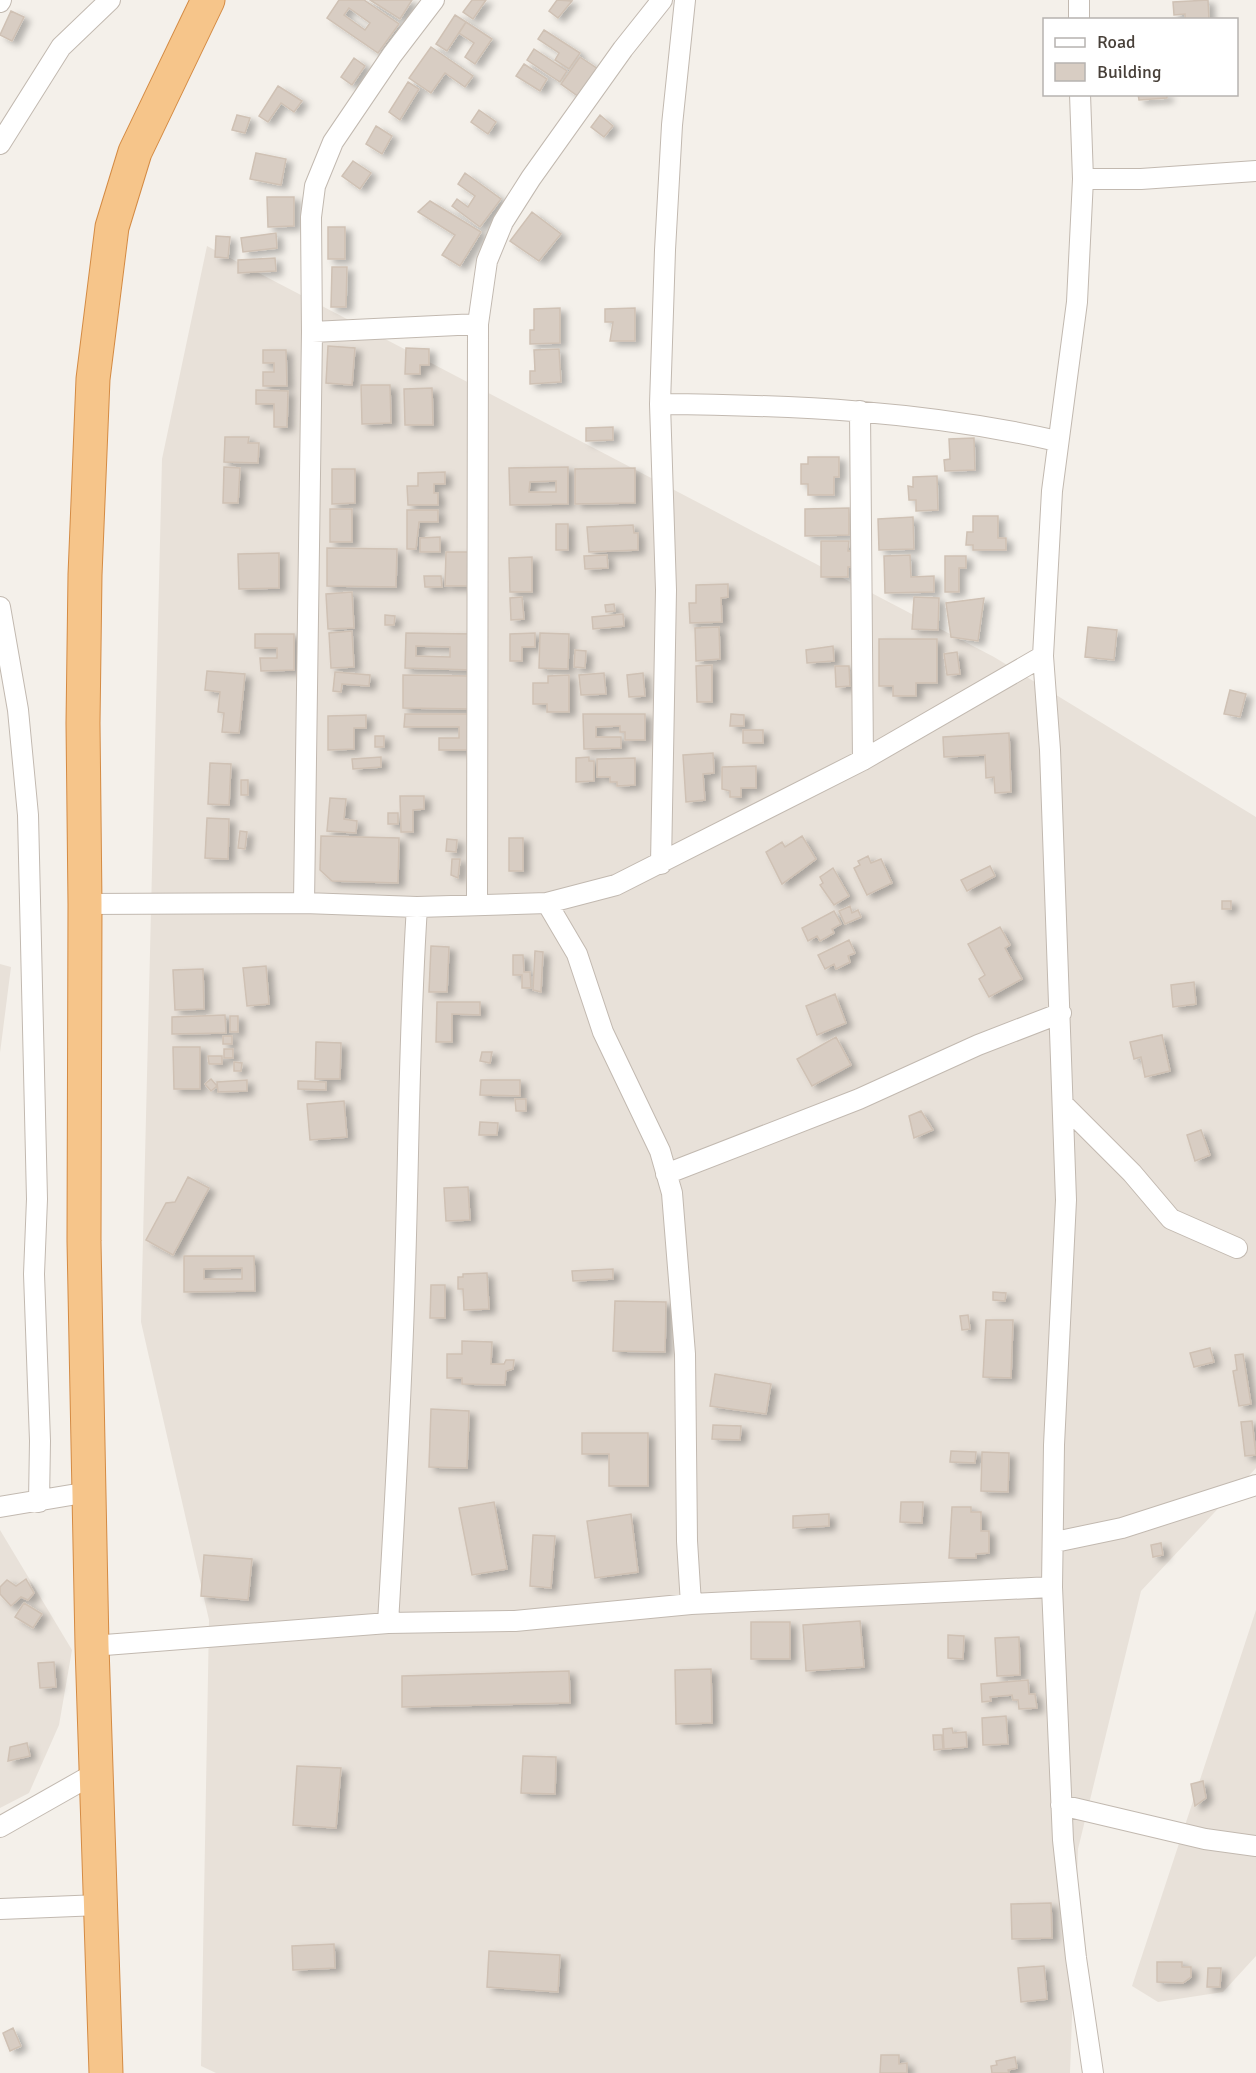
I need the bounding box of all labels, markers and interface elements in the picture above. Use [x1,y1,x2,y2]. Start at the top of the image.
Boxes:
legend [1043,18,1238,96]
text: Road [1097,31,1136,53]
text: Building [1097,61,1161,83]

